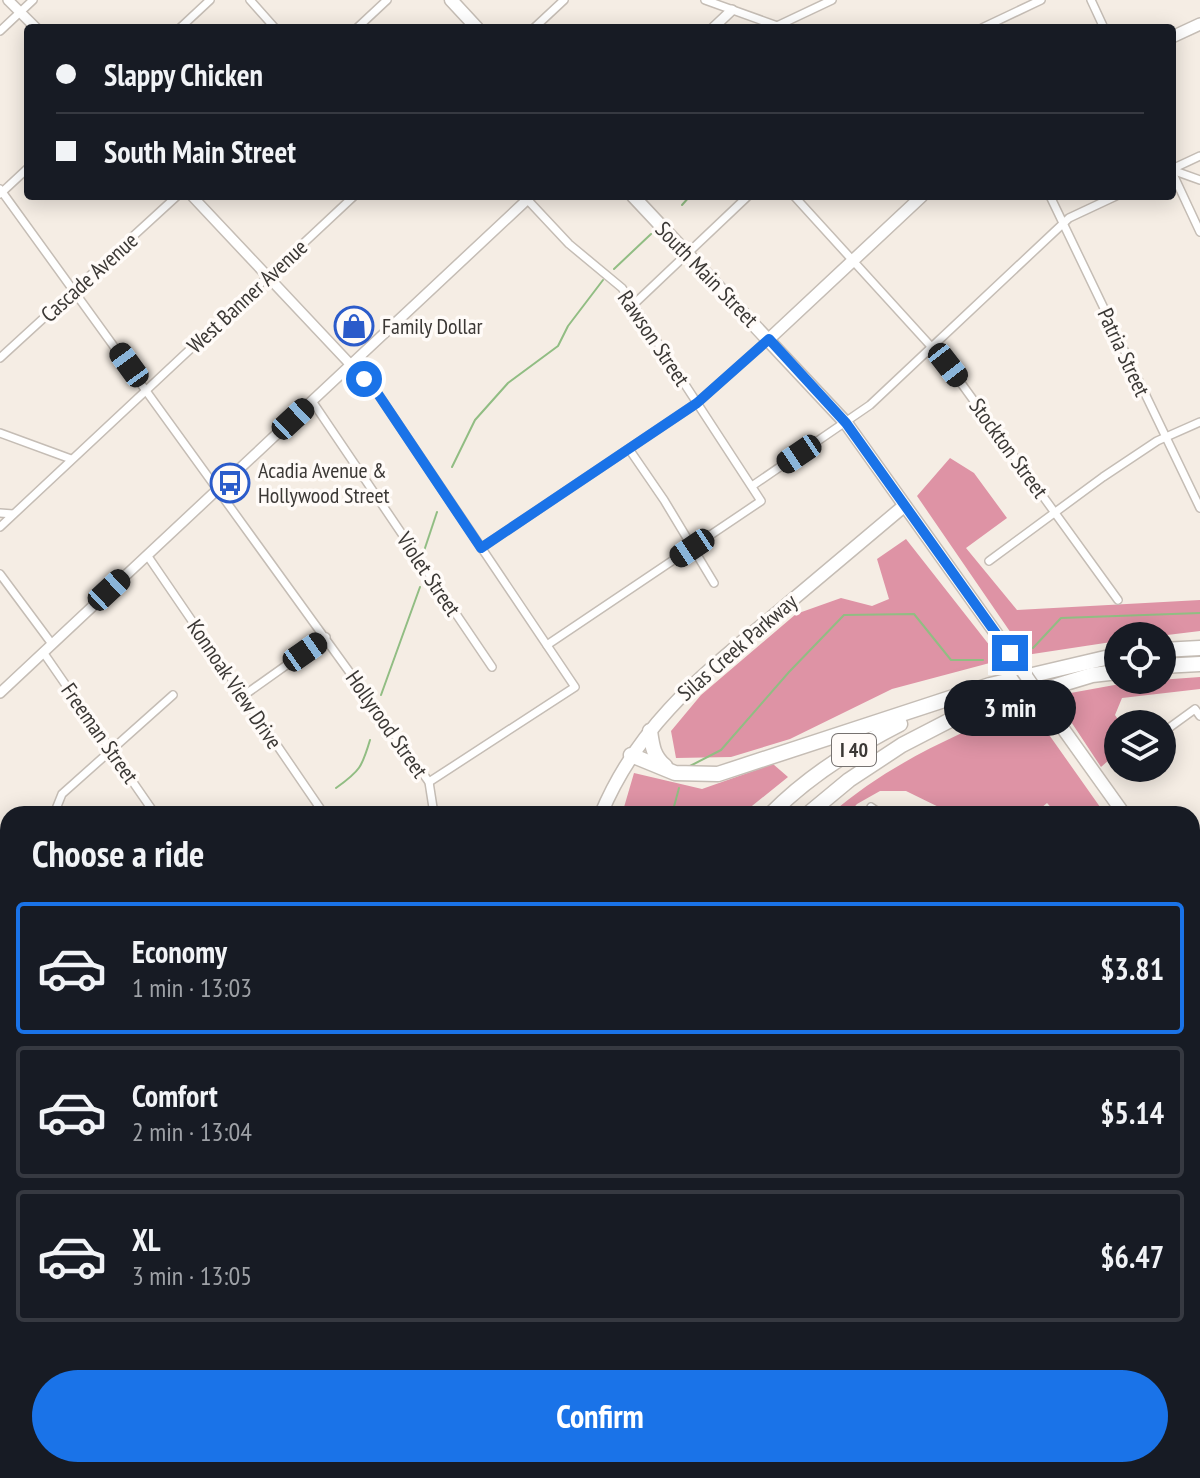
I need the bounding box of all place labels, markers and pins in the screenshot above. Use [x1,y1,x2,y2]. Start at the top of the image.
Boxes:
shop icon: Family Dollar [333,305,375,347]
place label: Family Dollar [382,312,483,340]
place label: Acadia Avenue & Hollywood Street [258,456,390,509]
bus stop icon: Acadia Avenue & Hollywood Street [209,462,251,504]

